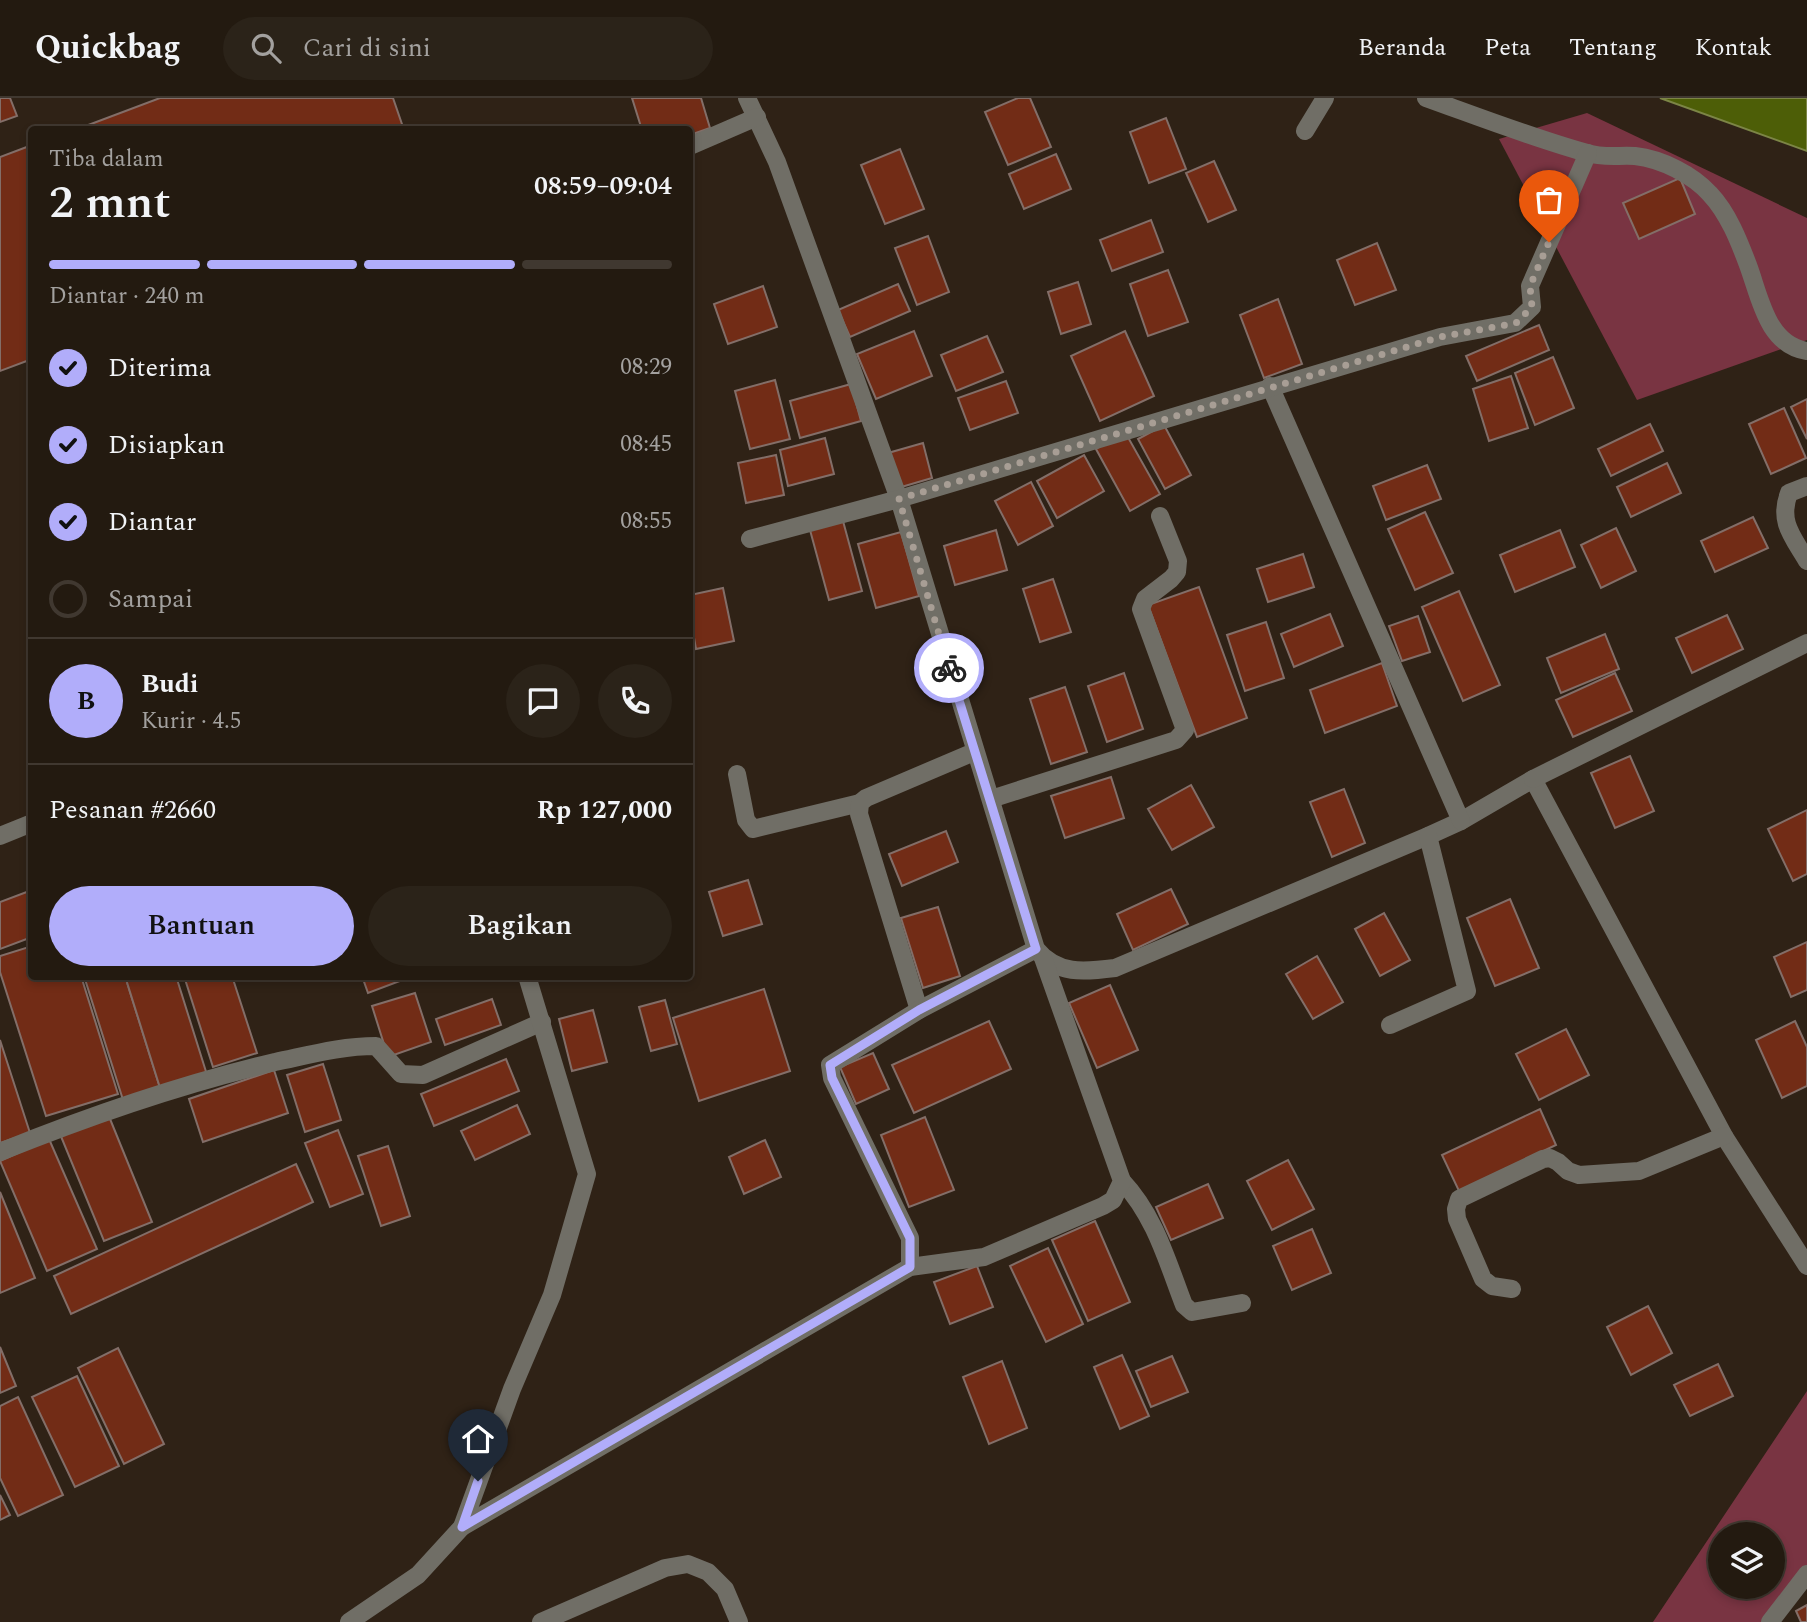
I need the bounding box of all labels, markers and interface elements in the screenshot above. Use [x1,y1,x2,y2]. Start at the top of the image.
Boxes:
search box [223,17,713,80]
text: Quickbag [35,23,181,73]
text: Cari di sini [303,28,431,68]
icon: search [247,29,285,67]
text: Beranda [1358,30,1446,66]
text: Peta [1484,30,1531,66]
text: Tentang [1569,30,1657,66]
text: Kontak [1695,30,1772,66]
text: Tiba dalam [49,142,163,177]
text: 08:59–09:04 [534,166,672,206]
text: 2 mnt [49,168,171,238]
pin [1519,170,1579,242]
icon: bag [1530,181,1568,219]
text: Diantar · 240 m [49,279,204,314]
text: Diterima [108,348,211,388]
icon: check [49,349,87,387]
text: 08:29 [620,350,672,385]
text: Disiapkan [108,425,225,465]
icon: check [49,426,87,464]
text: 08:45 [620,427,672,462]
text: Diantar [108,502,196,542]
icon: check [49,503,87,541]
text: 08:55 [620,504,672,539]
text: Sampai [108,579,193,619]
courier [914,633,984,703]
icon: bike [930,649,968,687]
text: Budi [141,664,199,704]
button: chat [506,664,580,738]
button: phone [598,664,672,738]
text: B [77,681,95,721]
text: Kurir · 4.5 [141,704,241,739]
text: Pesanan #2660 [49,790,216,830]
text: Rp 127,000 [537,790,672,830]
button: Bantuan [49,886,354,966]
button: Bagikan [368,886,672,966]
pin [448,1409,508,1481]
icon: home [459,1420,497,1458]
map controls [1708,1522,1785,1599]
button: layers [1708,1522,1785,1599]

